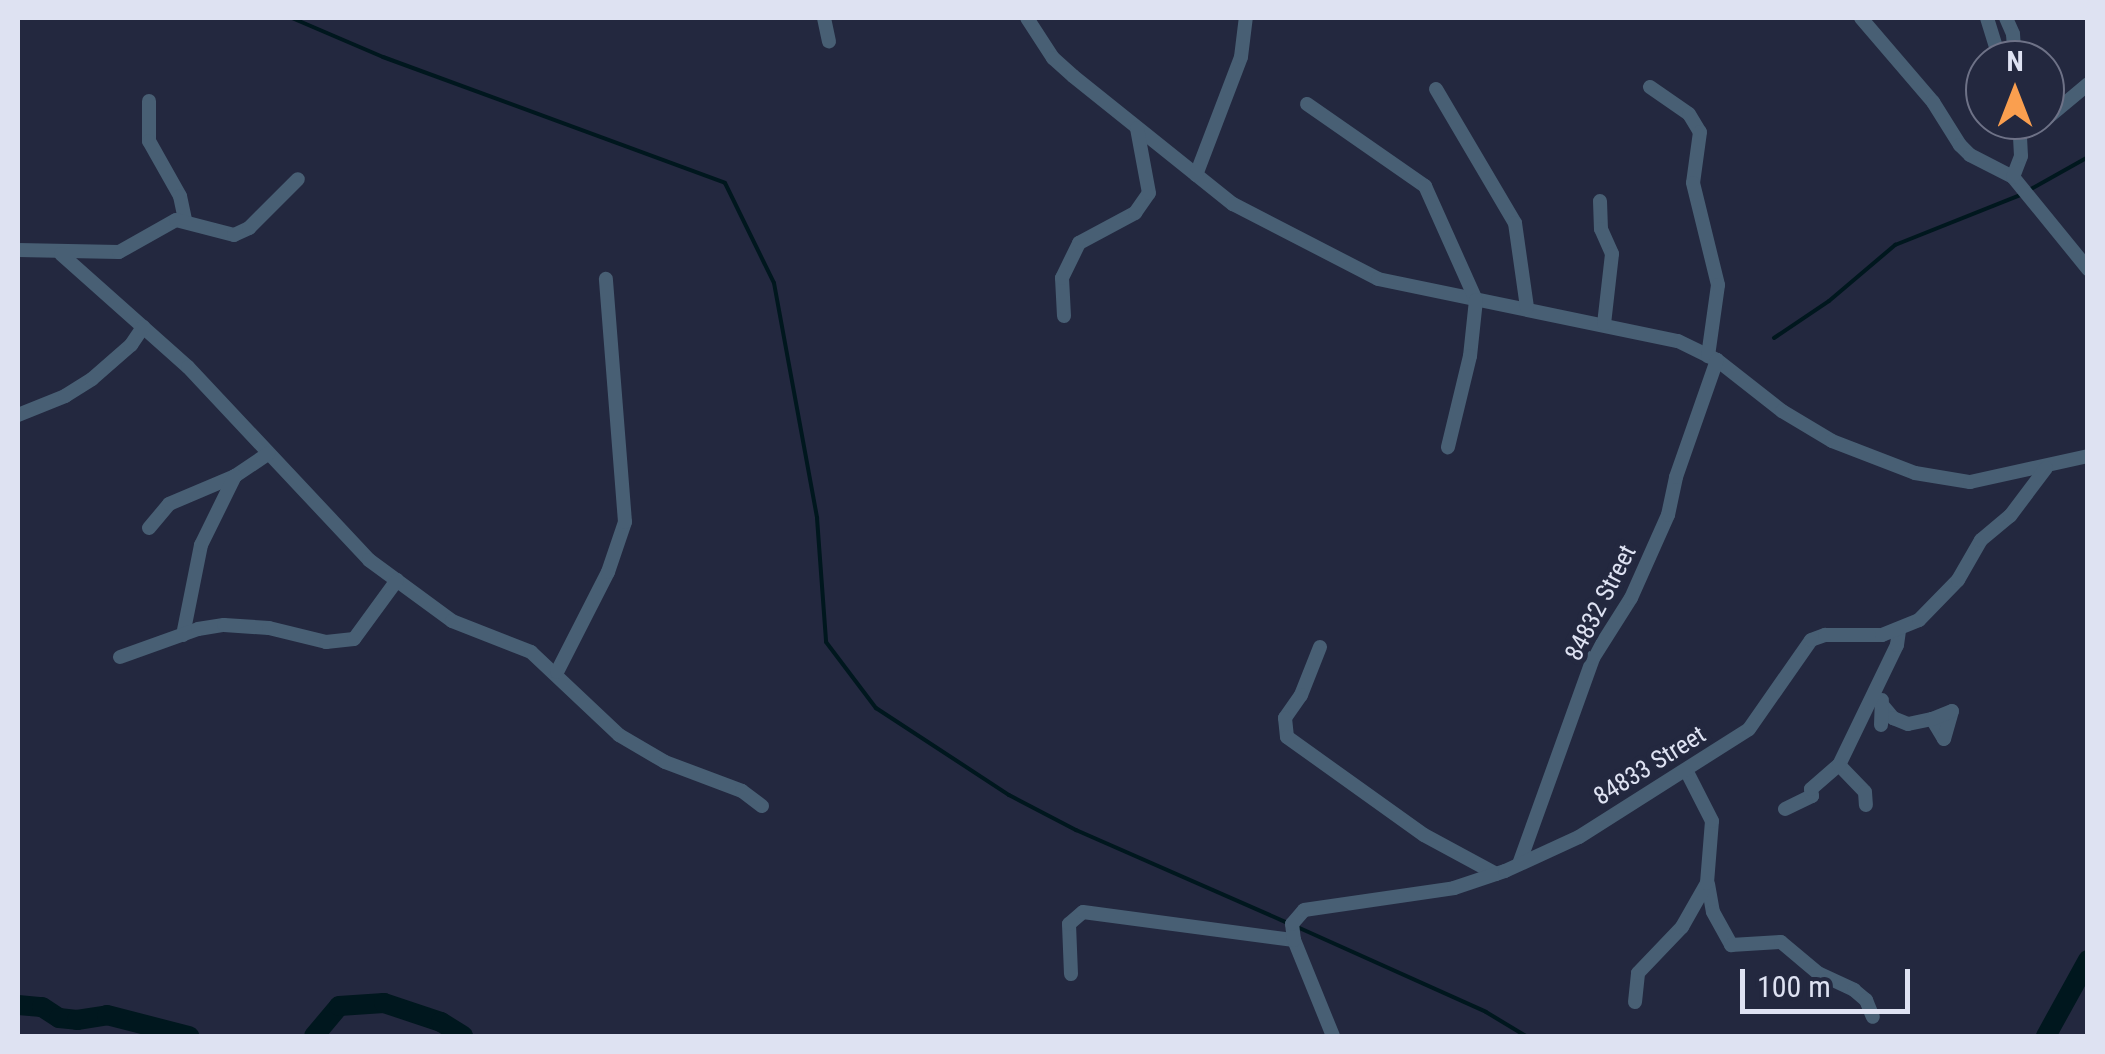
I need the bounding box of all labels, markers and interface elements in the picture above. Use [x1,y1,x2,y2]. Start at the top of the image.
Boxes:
north arrow [1965,40,2065,140]
text: N [2006,45,2024,78]
street label: 84832 Street [1559,540,1643,666]
street label: 84833 Street [1589,720,1711,812]
scale bar [1745,949,1915,1011]
text: 100 m [1757,969,1831,1004]

